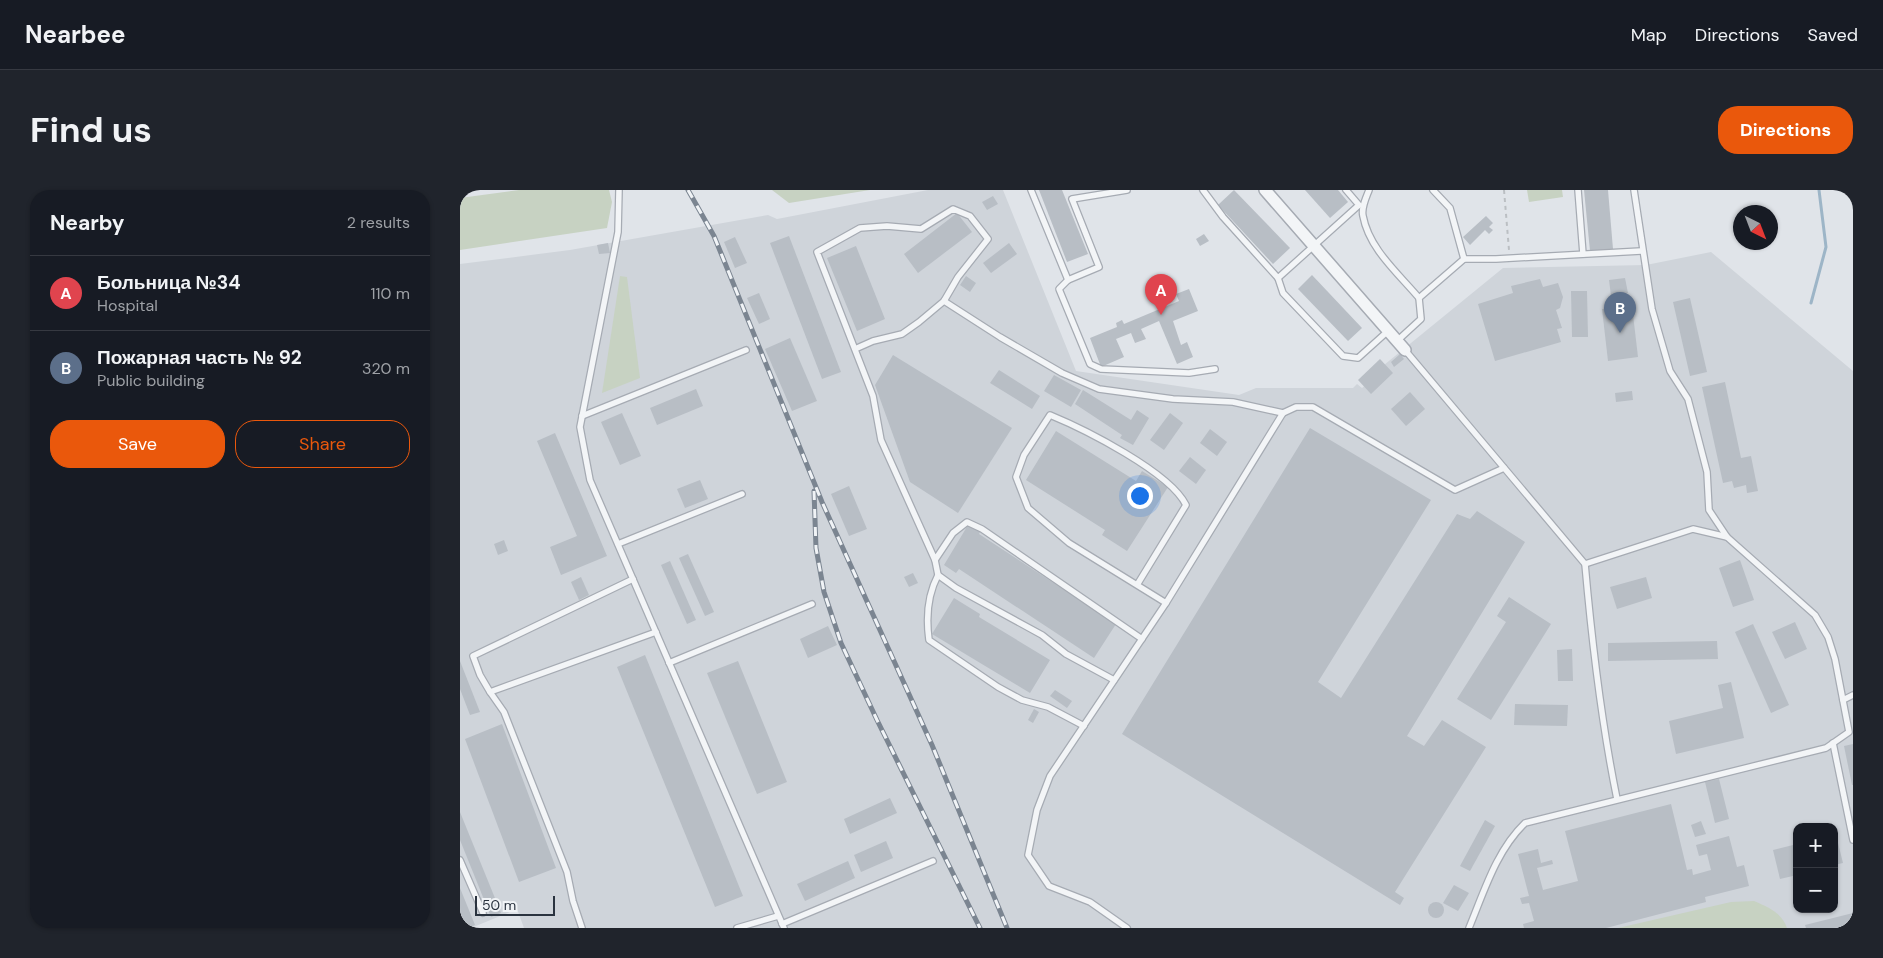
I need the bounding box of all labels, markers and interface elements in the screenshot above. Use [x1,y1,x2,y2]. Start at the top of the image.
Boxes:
text: Nearbee [25,19,125,50]
text: Map [1631,23,1667,47]
text: Directions [1695,23,1780,47]
text: Saved [1808,23,1858,47]
button: Directions [1718,106,1853,154]
text: Find us [30,107,152,153]
north arrow [1733,205,1778,250]
text: Nearby [50,209,124,237]
text: 2 results [347,212,410,233]
text: Больница №34 [97,270,241,295]
pin: A [1145,274,1177,315]
text: A [60,283,72,304]
text: 110 m [371,283,410,304]
pin: B [1604,292,1636,333]
text: Hospital [97,295,158,316]
text: Пожарная часть № 92 [97,345,302,370]
text: B [61,358,71,379]
text: 320 m [362,358,410,379]
text: Public building [97,370,205,391]
button: Save [50,420,225,468]
button: Share [235,420,410,468]
your location [1127,483,1153,509]
map controls [1793,823,1838,913]
button: + [1793,823,1838,868]
button: − [1793,868,1838,913]
scale bar [475,893,555,916]
text: 50 m [482,896,516,914]

